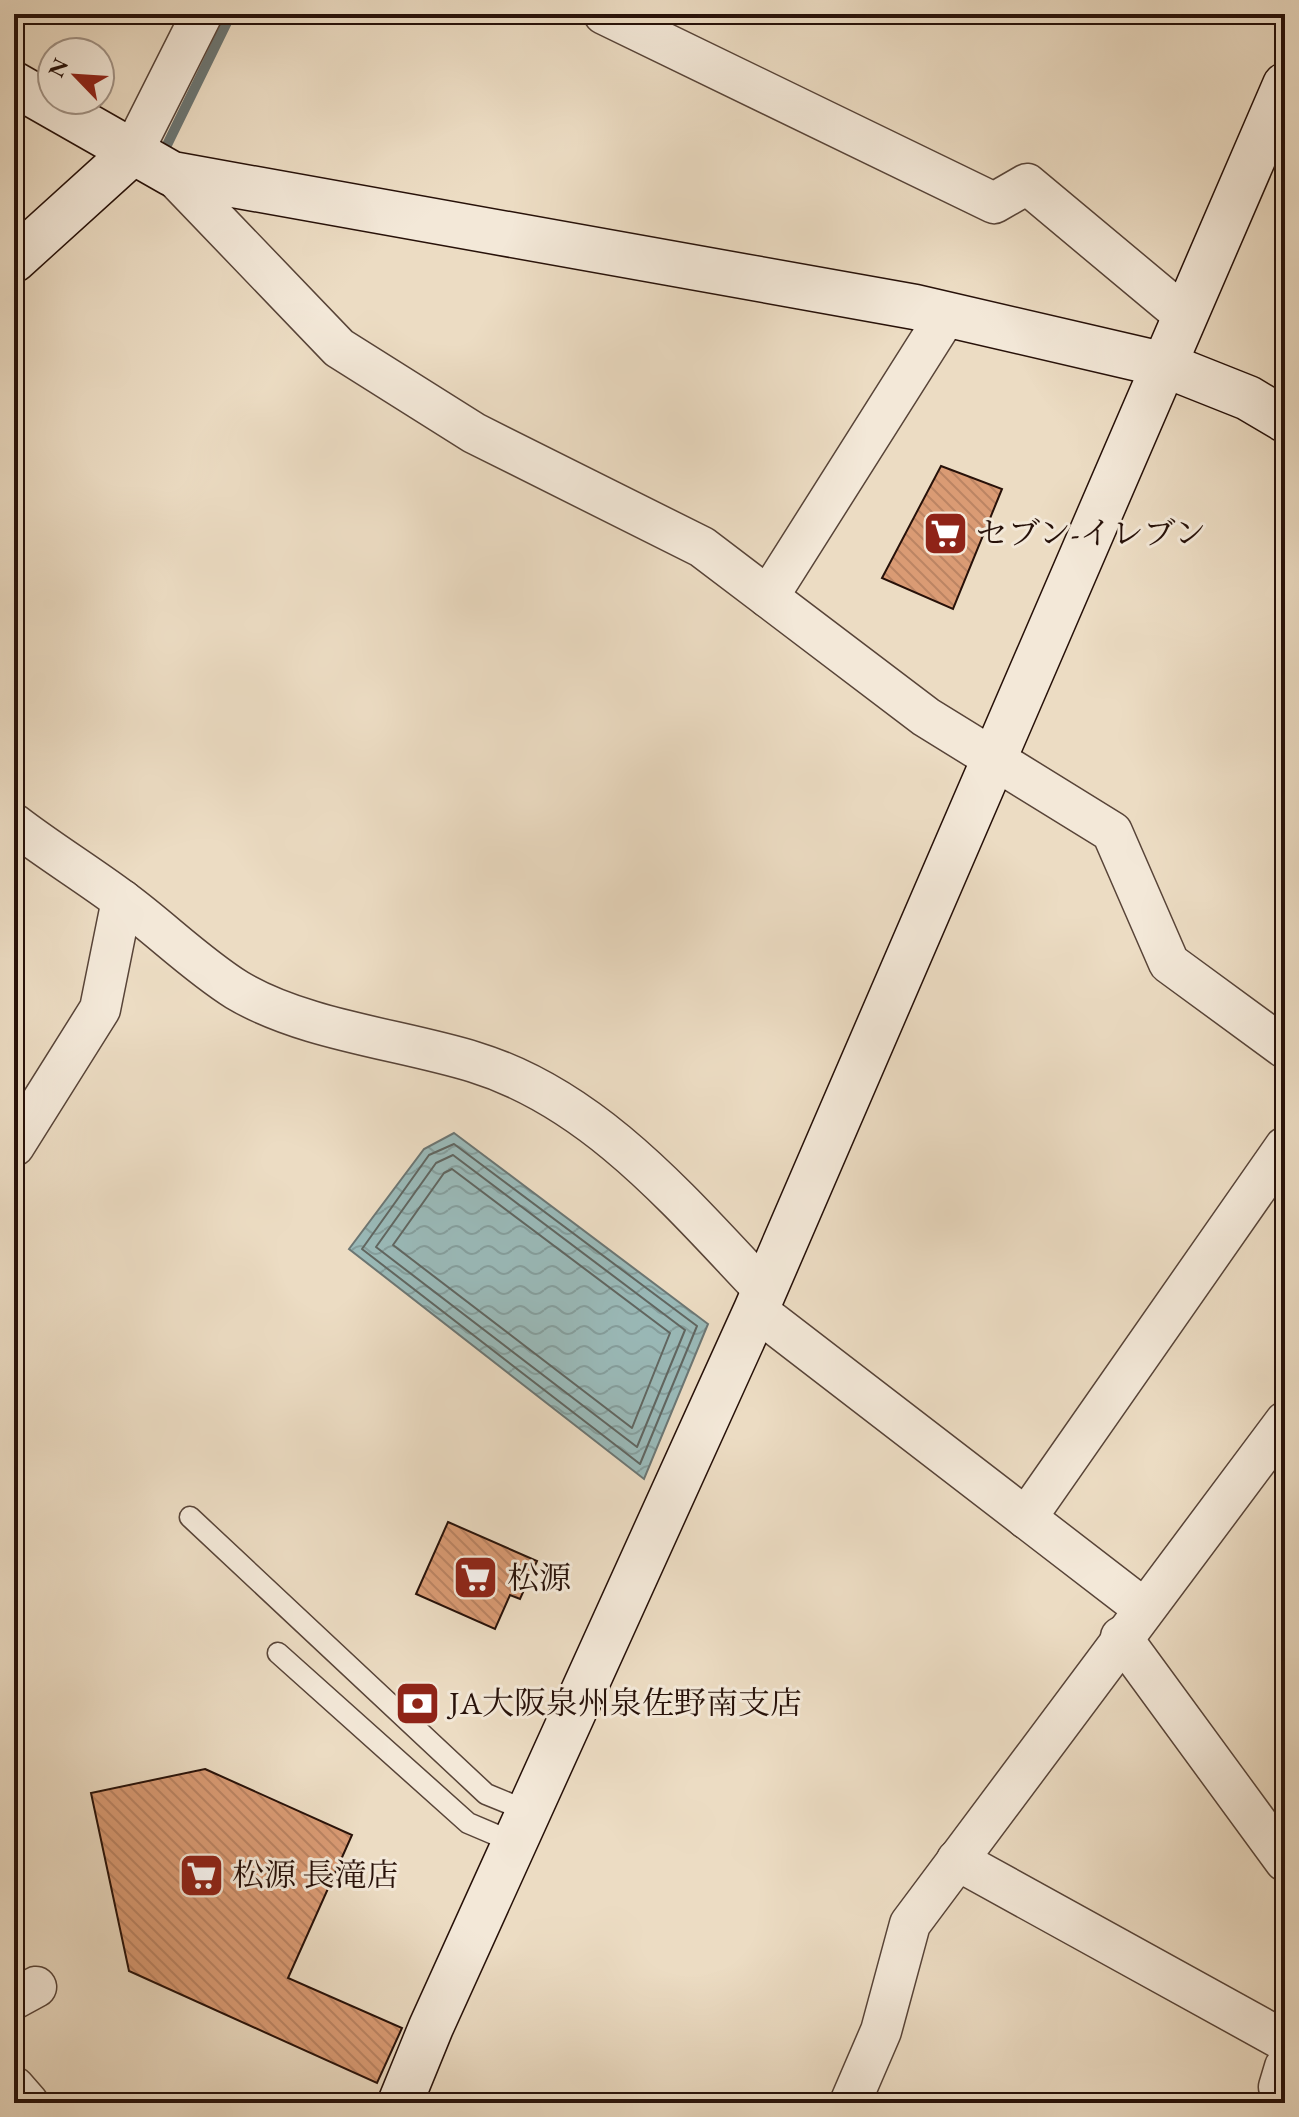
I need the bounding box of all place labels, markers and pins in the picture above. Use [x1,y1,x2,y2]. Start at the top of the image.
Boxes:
supermarket icon: セブン-イレブン [921,509,969,557]
place label: セブン-イレブン [976,512,1206,554]
supermarket icon: 松源 [452,1554,500,1602]
place label: 松源 [507,1557,571,1599]
bank icon: JA大阪泉州泉佐野南支店 [394,1679,442,1727]
place label: JA大阪泉州泉佐野南支店 [446,1682,802,1724]
supermarket icon: 松源 長滝店 [177,1851,225,1899]
place label: 松源 長滝店 [232,1854,398,1896]

